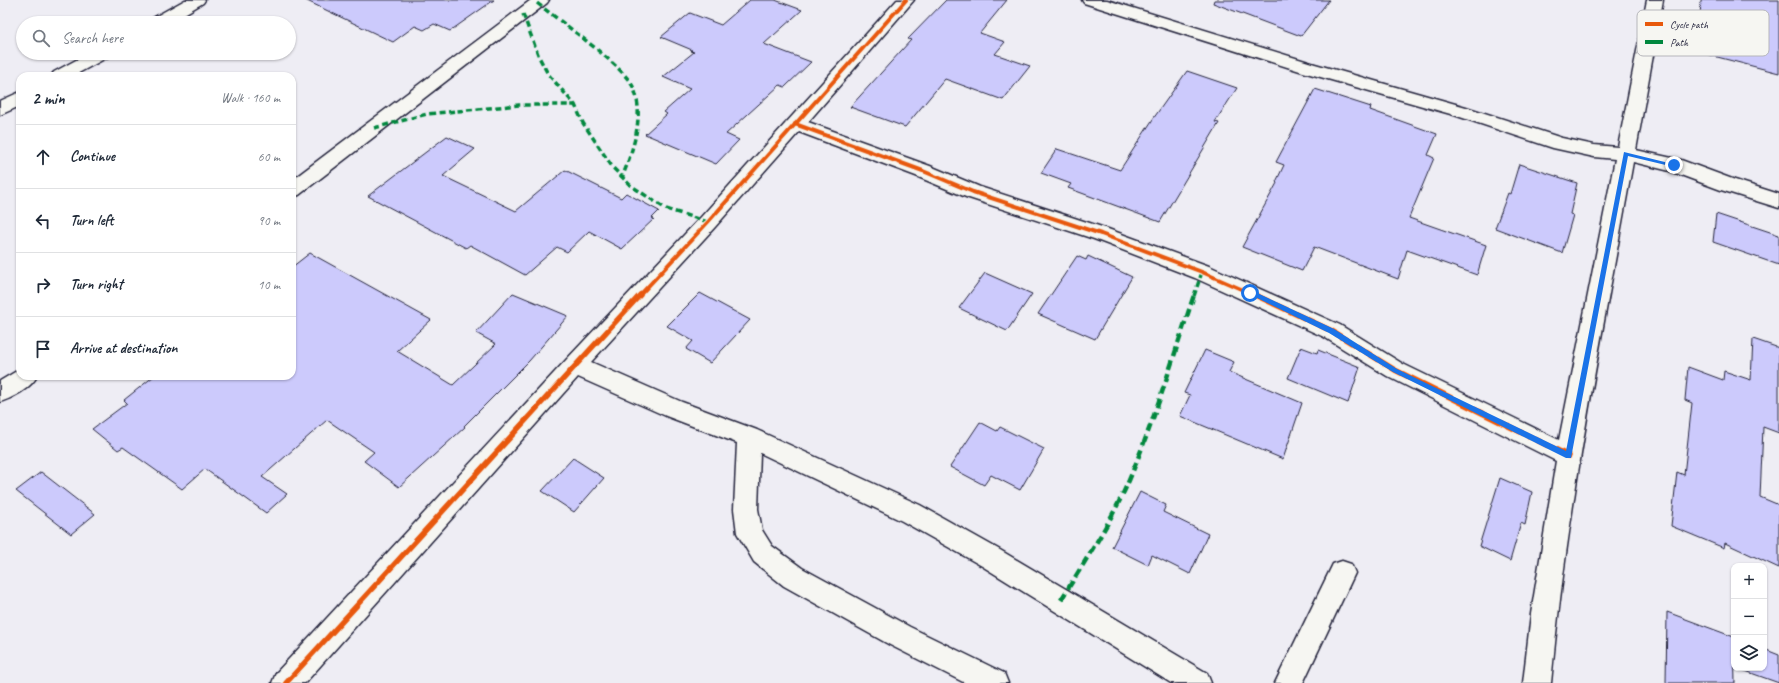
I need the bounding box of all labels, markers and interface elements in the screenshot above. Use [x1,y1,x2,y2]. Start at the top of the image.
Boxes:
legend [1637,10,1769,56]
search box [16,16,296,60]
text: Cycle path [1670,17,1709,31]
icon: search [30,27,52,49]
text: Search here [62,29,123,48]
text: Path [1670,35,1689,49]
text: 2 min [32,88,65,109]
text: Walk · 160 m [221,90,280,106]
icon: ahead [32,146,54,168]
text: Continue [70,147,115,166]
text: 60 m [258,149,280,165]
route end [1665,156,1683,174]
icon: left [32,210,54,232]
text: Turn left [70,211,113,230]
text: 90 m [258,213,280,229]
icon: right [32,274,54,296]
text: Turn right [70,275,123,294]
text: 10 m [258,277,280,293]
route start [1241,284,1259,302]
icon: arrive [32,338,54,360]
text: Arrive at destination [70,339,177,358]
map controls [1731,563,1767,671]
button: + [1731,563,1767,599]
button: − [1731,599,1767,635]
button: layers [1731,635,1767,671]

